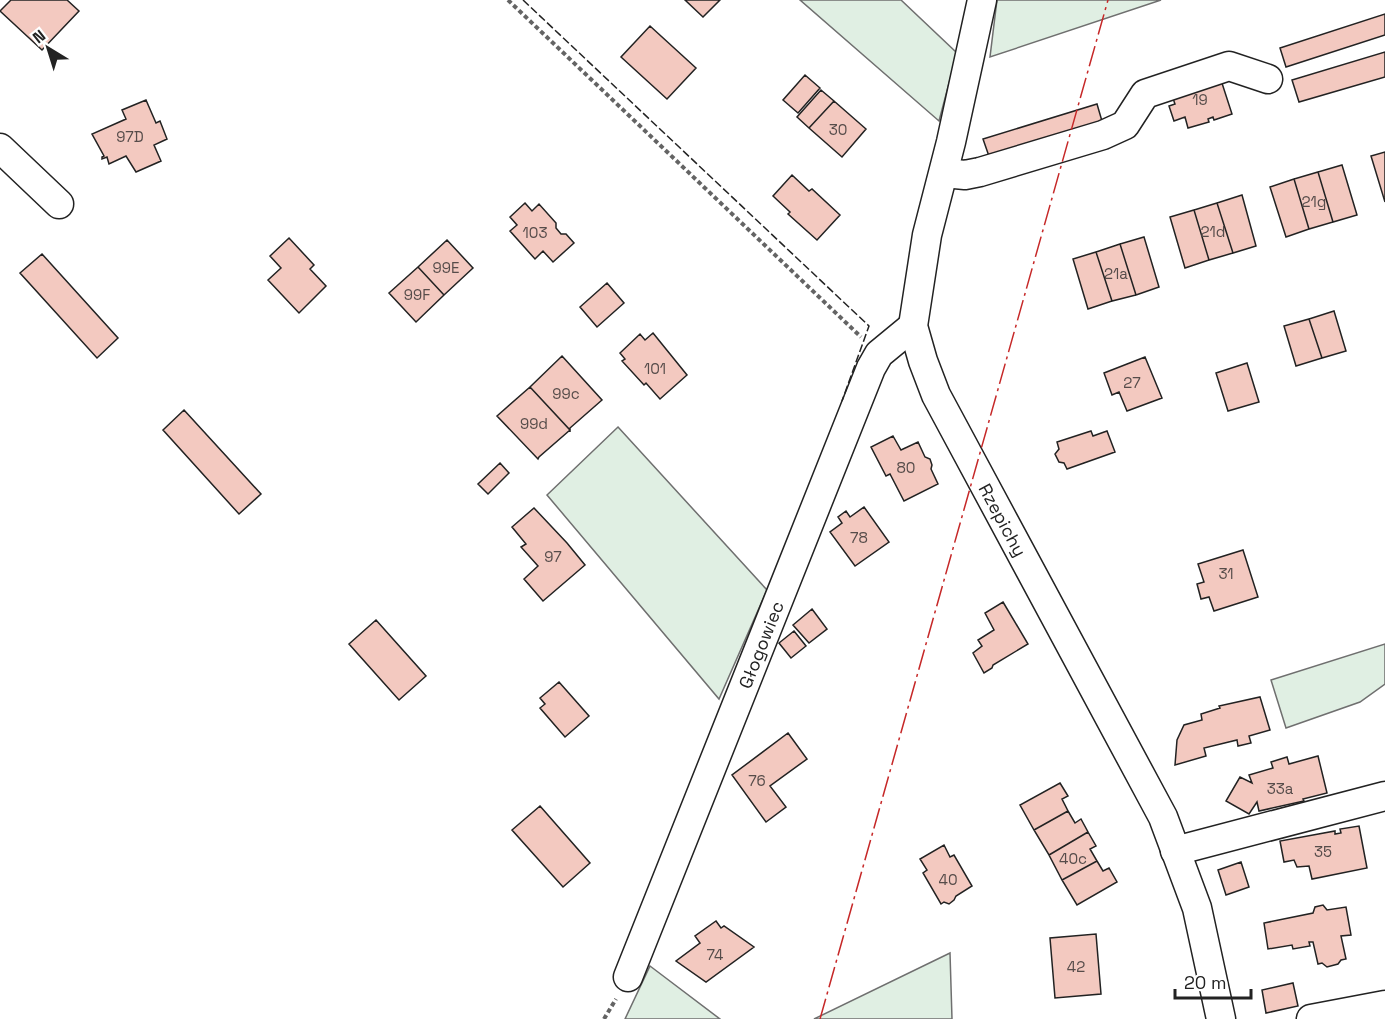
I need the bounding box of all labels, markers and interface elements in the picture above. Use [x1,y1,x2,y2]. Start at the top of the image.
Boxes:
north arrow [18,18,78,78]
text: N [28,25,50,48]
house number: 19 [1192,90,1208,109]
house number: 30 [829,120,847,139]
house number: 97D [116,127,144,146]
house number: 21g [1302,192,1326,211]
house number: 21d [1201,222,1225,241]
house number: 103 [523,223,547,242]
house number: 99E [433,258,459,277]
house number: 21a [1104,264,1128,283]
house number: 99F [404,285,430,304]
house number: 101 [644,359,666,378]
house number: 27 [1123,373,1141,392]
house number: 99c [552,384,580,403]
house number: 99d [520,414,548,433]
house number: 80 [897,458,915,477]
street label: Rzepichy [974,479,1032,560]
house number: 78 [850,528,868,547]
house number: 97 [544,547,562,566]
house number: 31 [1218,564,1234,583]
street label: Głogowiec [733,597,788,692]
house number: 76 [748,771,766,790]
house number: 33a [1267,779,1294,798]
house number: 35 [1314,842,1332,861]
house number: 40c [1059,849,1087,868]
house number: 40 [939,870,958,889]
house number: 74 [707,945,723,964]
house number: 42 [1067,957,1085,976]
scale bar [1175,962,1252,1000]
text: 20 m [1184,971,1227,994]

